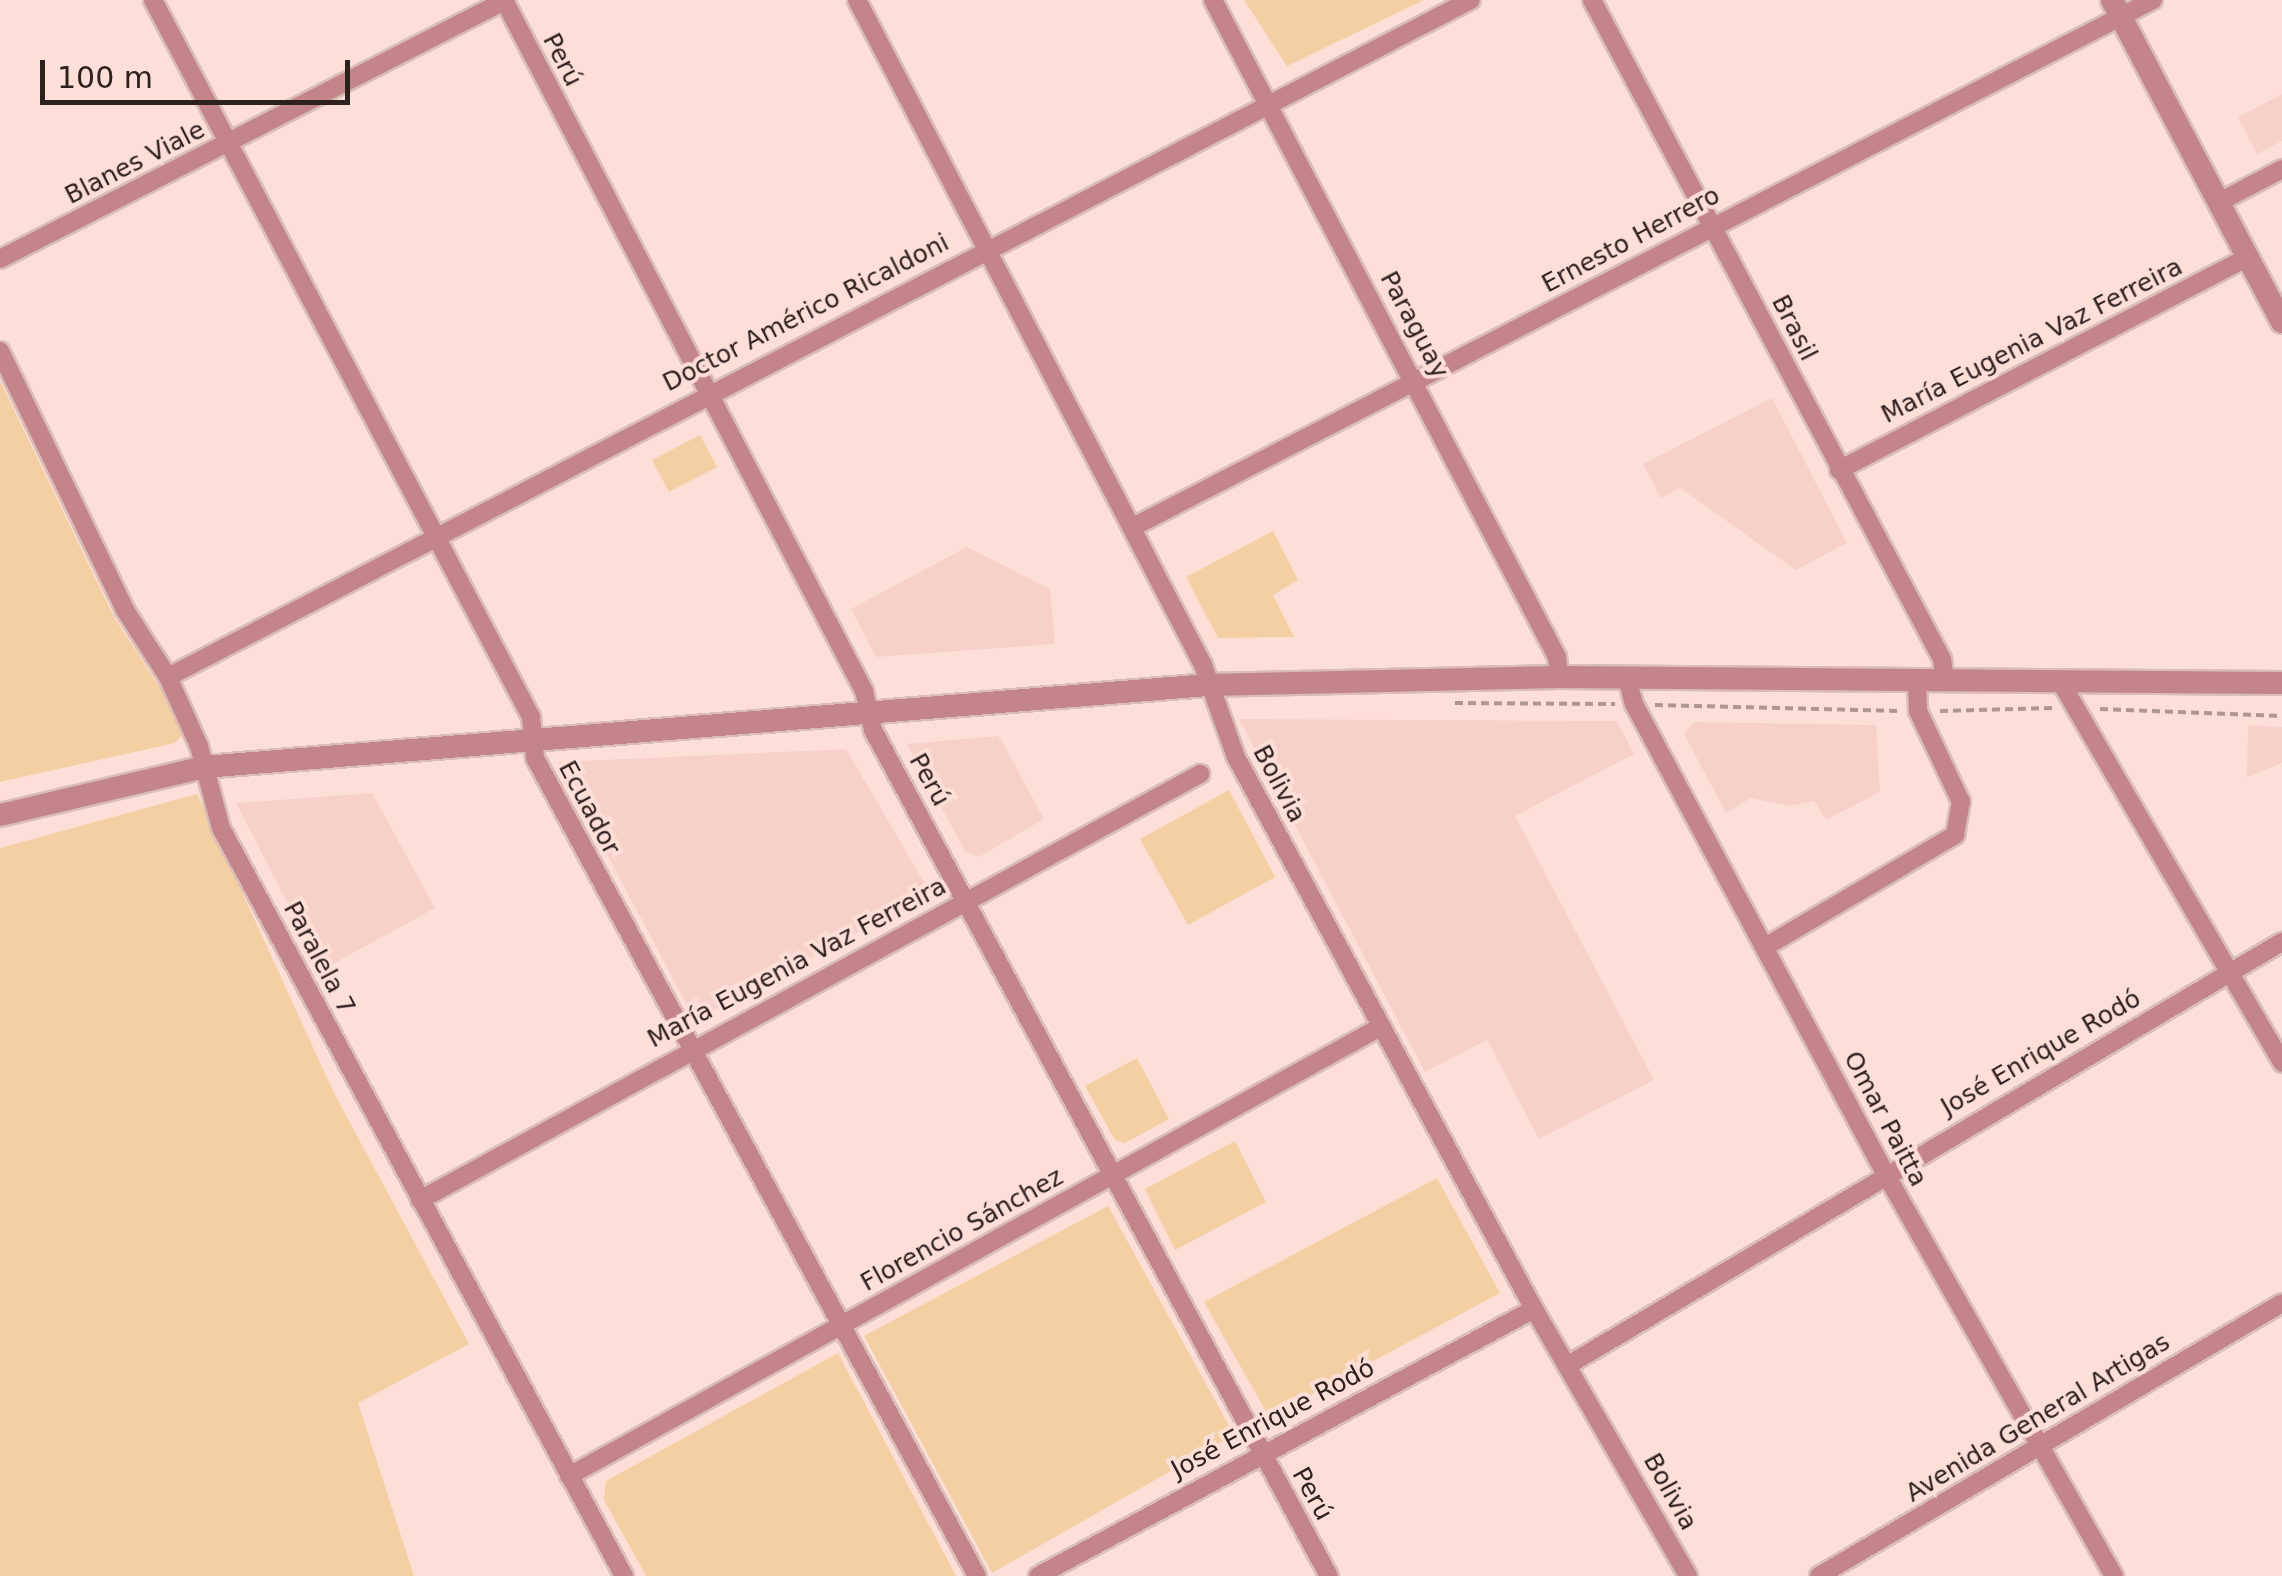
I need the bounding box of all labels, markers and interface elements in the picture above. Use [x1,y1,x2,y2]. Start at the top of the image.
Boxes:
street label: Perú [536,28,588,92]
scale bar [45,40,355,102]
text: 100 m [57,60,153,95]
street label: Blanes Viale [60,115,210,211]
street label: Ernesto Herrero [1537,180,1725,300]
street label: Doctor Américo Ricaldoni [658,228,954,398]
street label: María Eugenia Vaz Ferreira [1876,252,2188,430]
street label: Paraguay [1373,266,1455,384]
street label: Brasil [1765,290,1823,366]
street label: Bolivia [1246,740,1312,828]
street label: Perú [902,748,956,812]
street label: Ecuador [552,756,626,860]
street label: María Eugenia Vaz Ferreira [643,871,951,1055]
street label: Paralela 7 [277,897,361,1019]
street label: José Enrique Rodó [1936,984,2146,1122]
street label: Omar Paitta [1837,1046,1933,1192]
street label: Florencio Sánchez [856,1162,1068,1298]
street label: Avenida General Artigas [1901,1327,2175,1509]
street label: José Enrique Rodó [1166,1353,1380,1485]
street label: Bolivia [1637,1448,1703,1536]
street label: Perú [1285,1462,1339,1526]

